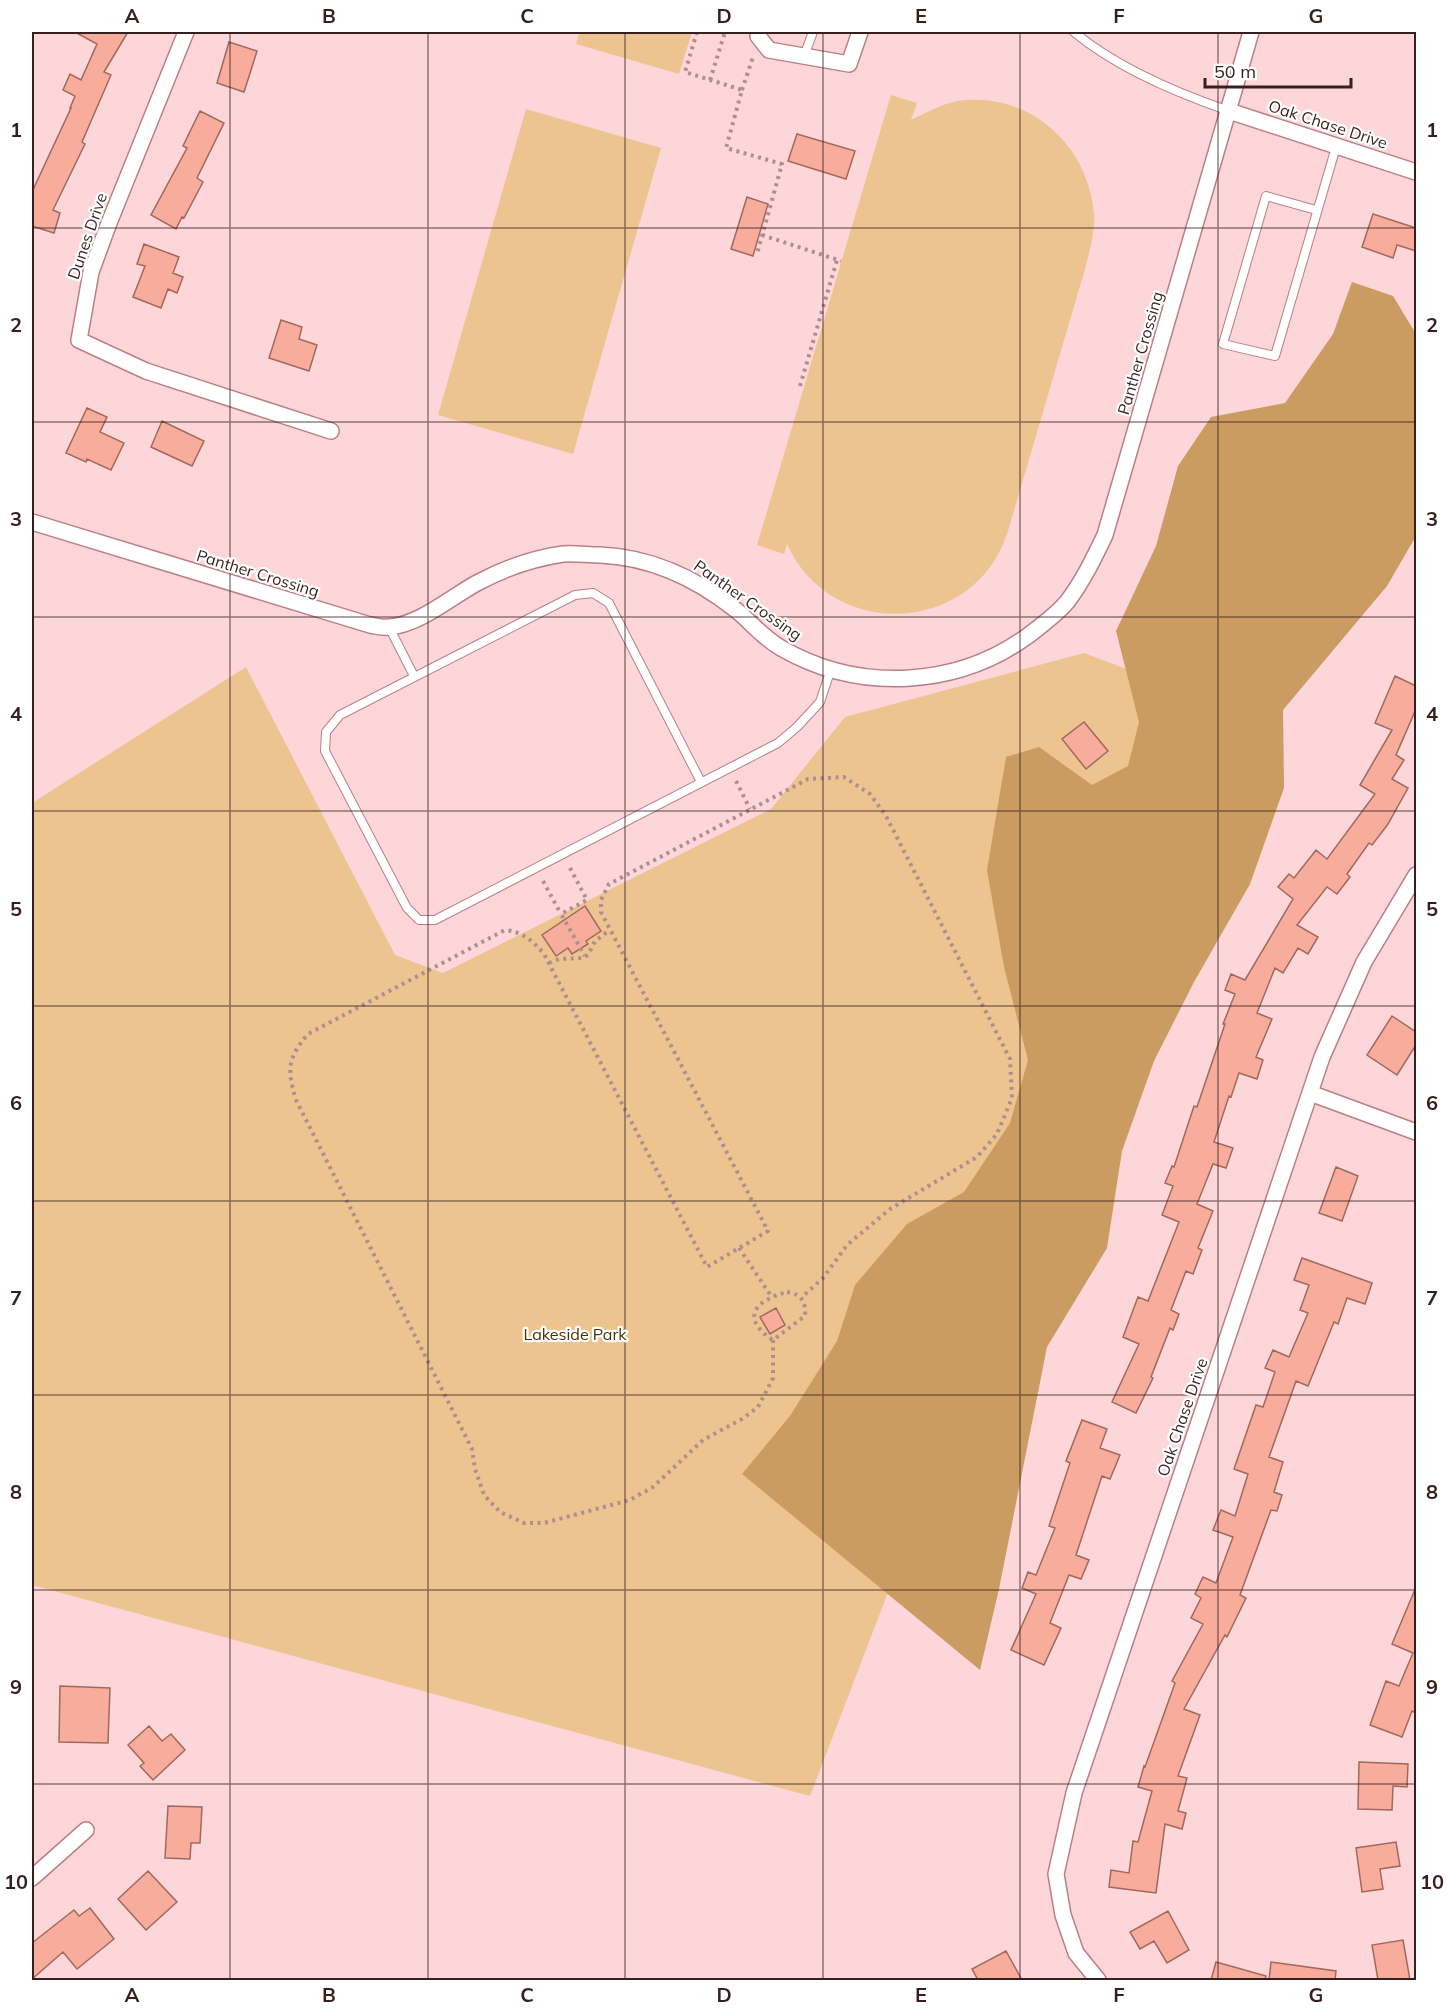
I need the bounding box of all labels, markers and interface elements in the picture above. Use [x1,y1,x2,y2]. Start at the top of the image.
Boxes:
text: A [125,3,140,28]
text: B [322,3,336,28]
text: C [520,3,534,28]
text: D [716,3,732,28]
text: E [915,3,927,28]
text: F [1113,3,1125,28]
text: G [1309,3,1323,28]
scale bar [1205,51,1350,89]
text: 50 m [1214,60,1256,83]
street label: Oak Chase Drive [1266,95,1390,153]
text: 1 [10,117,22,142]
text: 1 [1426,117,1438,142]
street label: Dunes Drive [63,190,111,282]
street label: Panther Crossing [1113,289,1167,417]
text: 2 [10,312,22,337]
text: 2 [1426,312,1438,337]
text: 3 [10,506,22,531]
text: 3 [1426,506,1438,531]
street label: Panther Crossing [194,545,322,601]
street label: Panther Crossing [690,555,806,645]
text: 4 [10,701,22,726]
text: 4 [1426,701,1438,726]
text: 5 [10,896,22,921]
text: 5 [1426,896,1438,921]
text: 6 [10,1090,22,1115]
text: 6 [1426,1090,1438,1115]
text: 7 [10,1285,22,1310]
text: 7 [1426,1285,1438,1310]
park label: Lakeside Park [524,1324,627,1344]
street label: Oak Chase Drive [1152,1355,1212,1479]
text: 8 [10,1479,22,1504]
text: 8 [1426,1479,1438,1504]
text: 9 [10,1674,22,1699]
text: 9 [1426,1674,1438,1699]
text: 10 [4,1869,28,1894]
text: 10 [1420,1869,1444,1894]
text: A [125,1982,140,2007]
text: B [322,1982,336,2007]
text: C [520,1982,534,2007]
text: D [716,1982,732,2007]
text: E [915,1982,927,2007]
text: F [1113,1982,1125,2007]
text: G [1309,1982,1323,2007]

